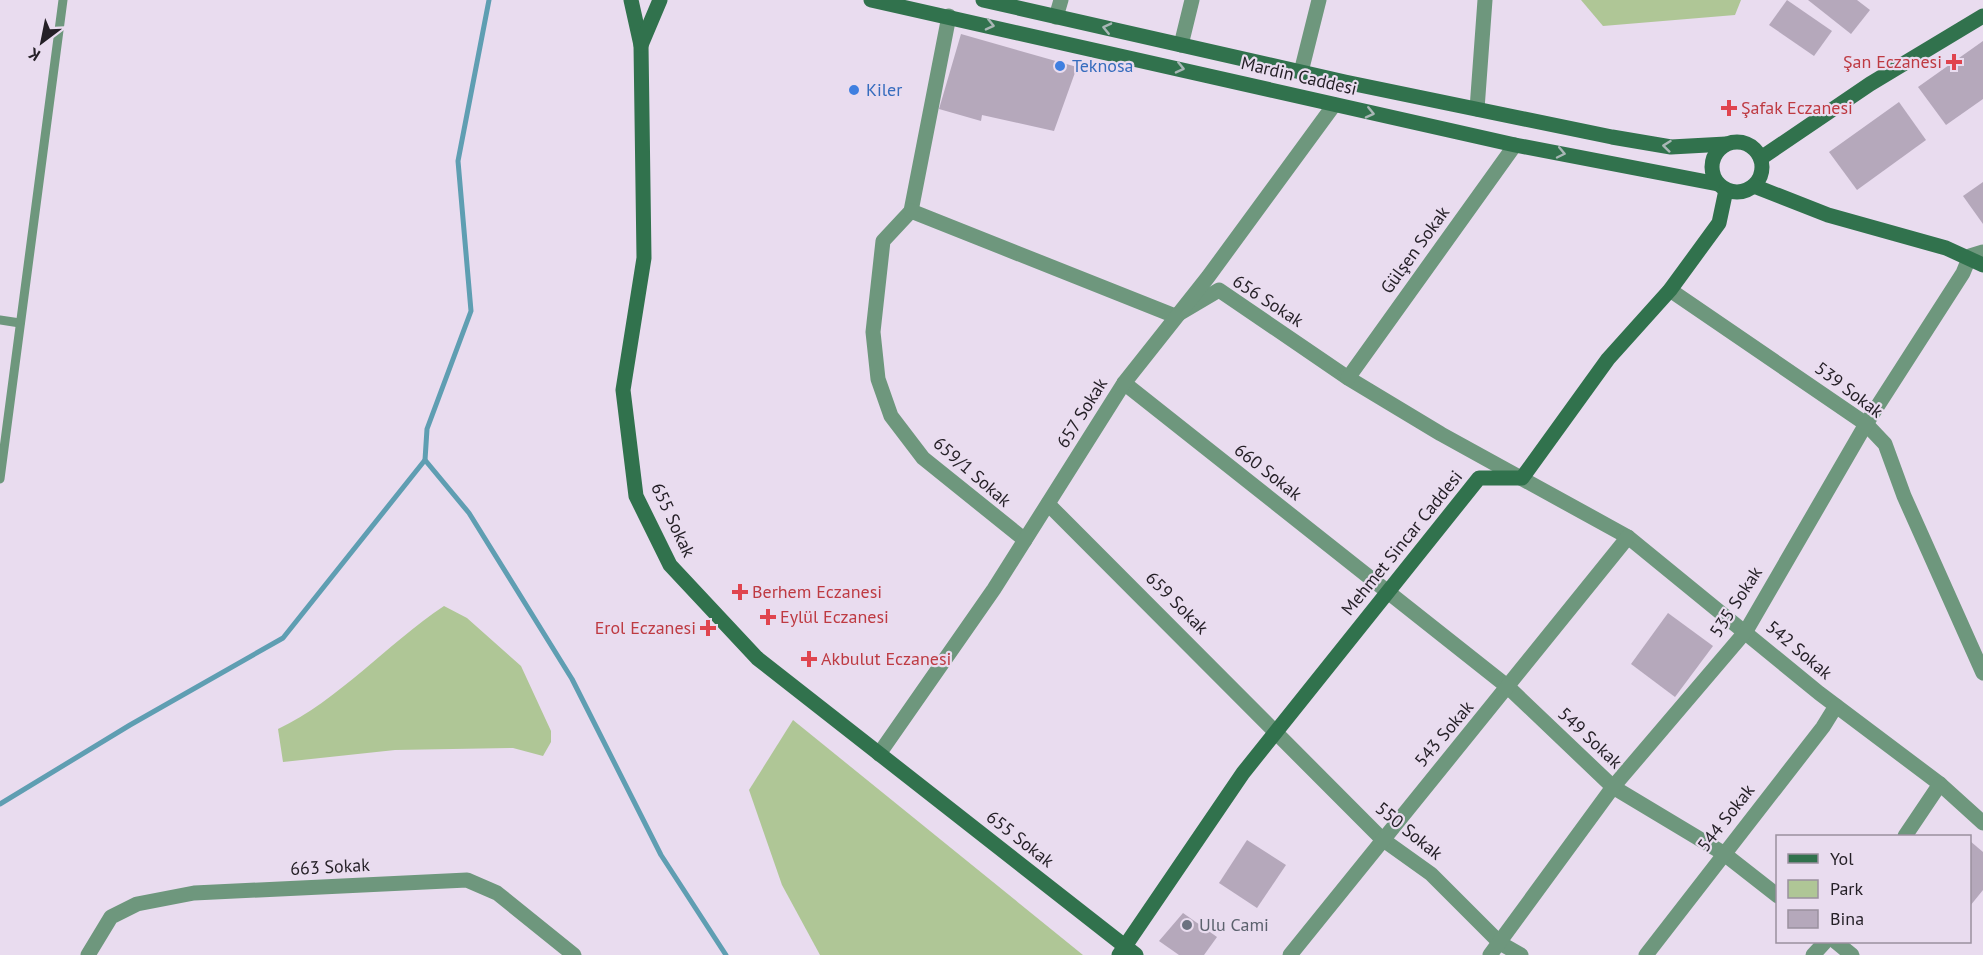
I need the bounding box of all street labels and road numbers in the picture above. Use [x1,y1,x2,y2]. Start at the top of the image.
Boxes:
street label: Mardin Caddesi [1239,51,1359,100]
street label: Gülşen Sokak [1375,201,1454,298]
street label: 656 Sokak [1229,269,1308,332]
street label: 539 Sokak [1811,356,1888,423]
street label: 657 Sokak [1051,373,1112,452]
street label: 659/1 Sokak [929,432,1016,512]
street label: 660 Sokak [1230,438,1307,505]
street label: Mehmet Sincar Caddesi [1336,466,1467,620]
street label: 655 Sokak [646,479,701,561]
street label: 535 Sokak [1704,562,1767,641]
street label: 659 Sokak [1141,566,1214,639]
street label: 542 Sokak [1761,615,1837,684]
street label: 543 Sokak [1409,696,1478,772]
street label: 549 Sokak [1553,702,1628,773]
street label: 544 Sokak [1692,779,1759,856]
street label: 550 Sokak [1371,797,1448,865]
street label: 655 Sokak [982,805,1059,872]
street label: 663 Sokak [290,853,371,880]

